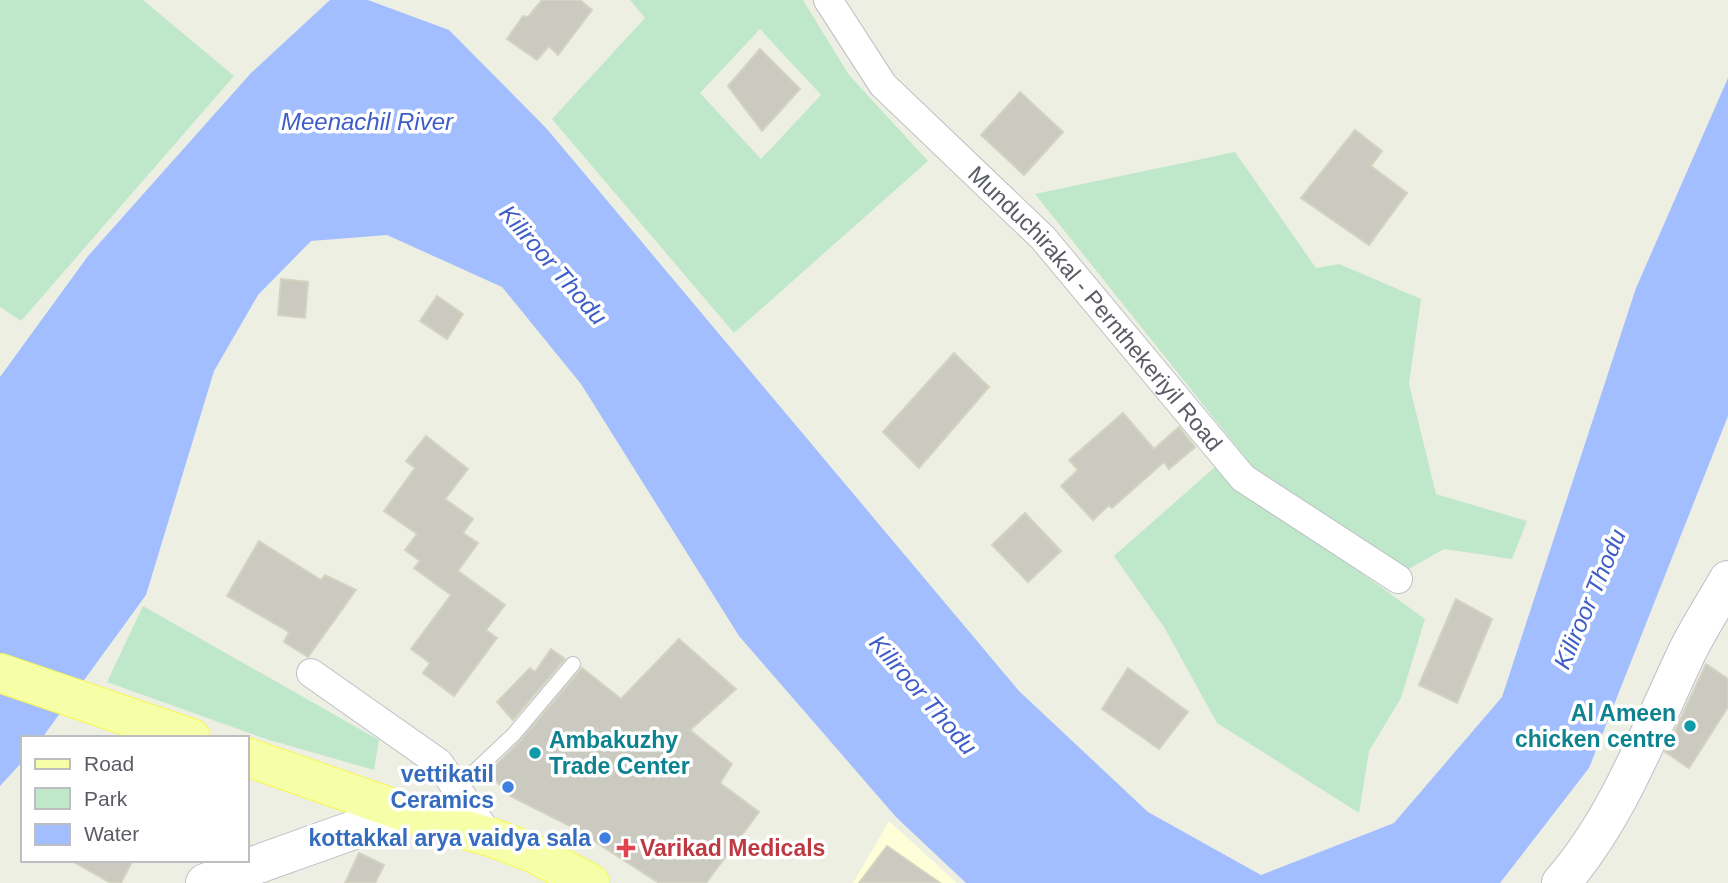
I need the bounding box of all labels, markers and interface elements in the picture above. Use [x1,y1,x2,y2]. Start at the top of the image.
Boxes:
water label: Meenachil River [281,108,454,135]
street label: Munduchirakal - Pernthekeriyil Road [963,161,1228,456]
water label: Kiliroor Thodu [494,199,613,330]
water label: Kiliroor Thodu [1548,525,1631,673]
water label: Kiliroor Thodu [864,629,983,760]
place label: Al Ameen chicken centre [1515,700,1676,752]
marker: Al Ameen chicken centre [1682,718,1698,734]
place label: Ambakuzhy Trade Center [549,727,690,779]
legend [21,736,248,862]
marker: Ambakuzhy Trade Center [527,745,543,761]
text: Road [84,752,134,775]
place label: vettikatil Ceramics [390,761,494,813]
marker: vettikatil Ceramics [500,779,516,795]
text: Park [84,787,128,810]
text: Water [84,822,139,845]
place label: kottakkal arya vaidya sala [308,825,591,851]
marker: kottakkal arya vaidya sala [597,830,613,846]
place label: Varikad Medicals [640,835,825,861]
marker: Varikad Medicals [618,840,634,856]

